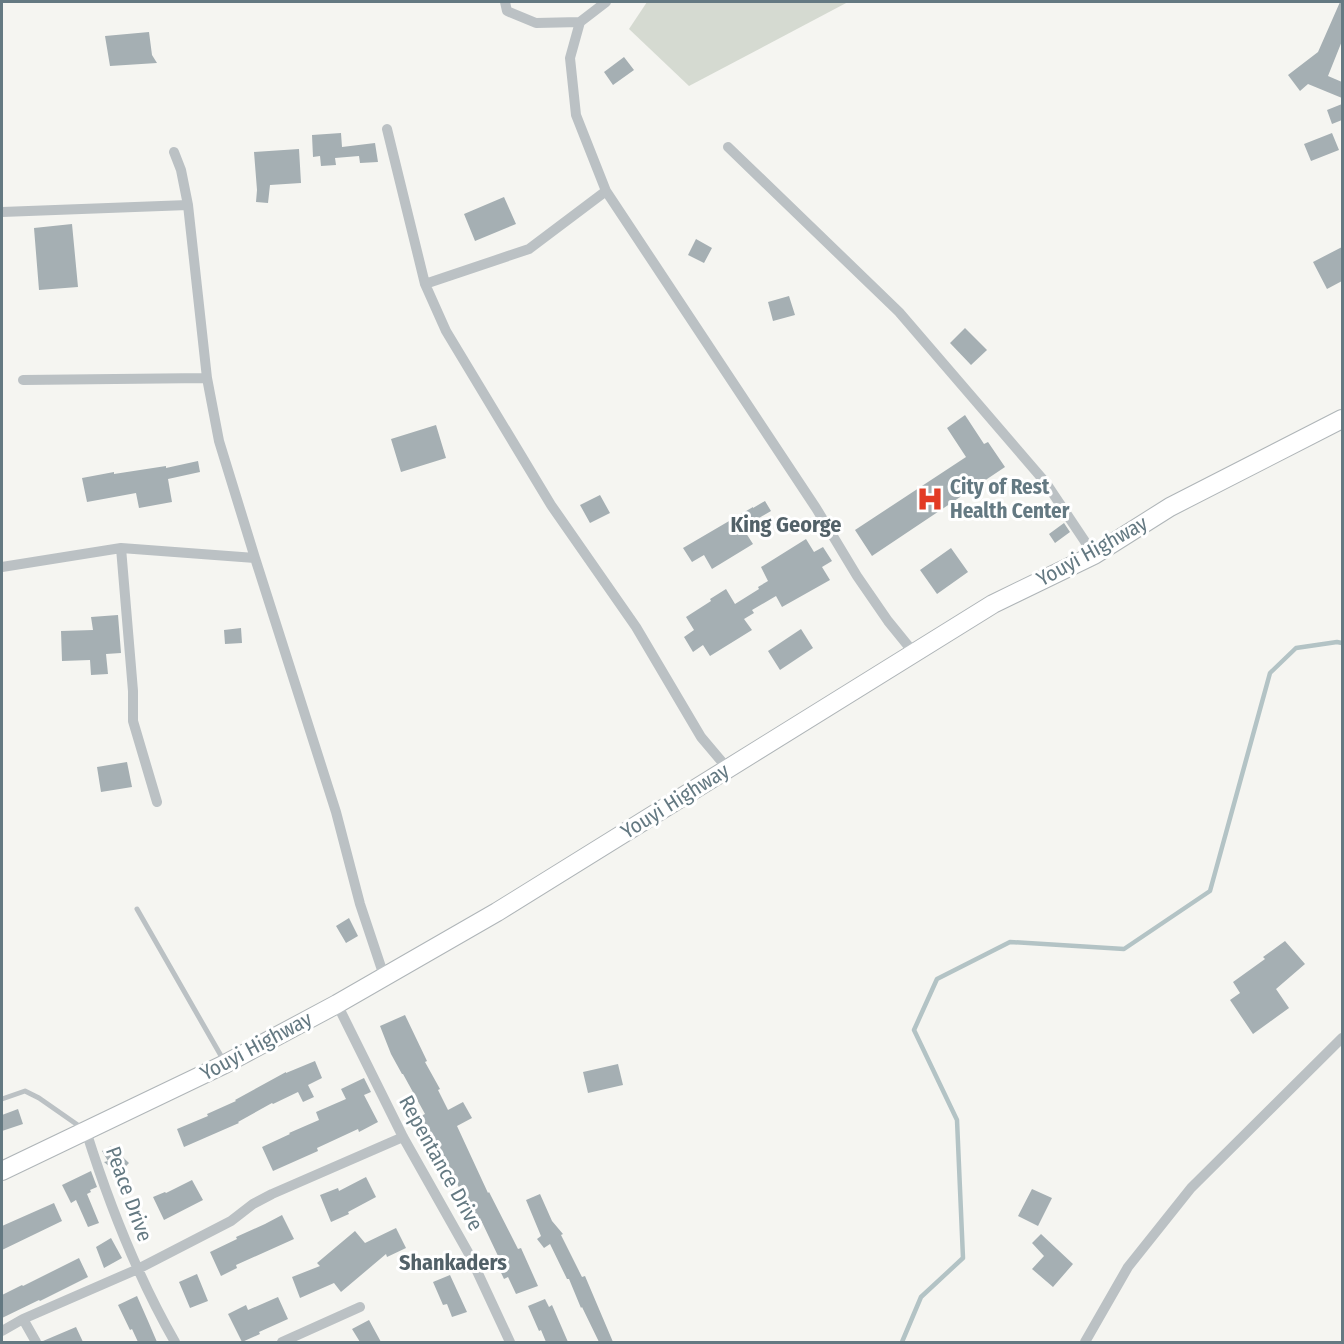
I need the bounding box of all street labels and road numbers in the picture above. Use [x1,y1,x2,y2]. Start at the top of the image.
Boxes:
street label: Youyi Highway [1032,510,1152,592]
street label: Youyi Highway [616,757,734,845]
street label: Youyi Highway [196,1005,317,1086]
street label: Repentance Drive [393,1091,489,1235]
street label: Peace Drive [100,1143,158,1245]

